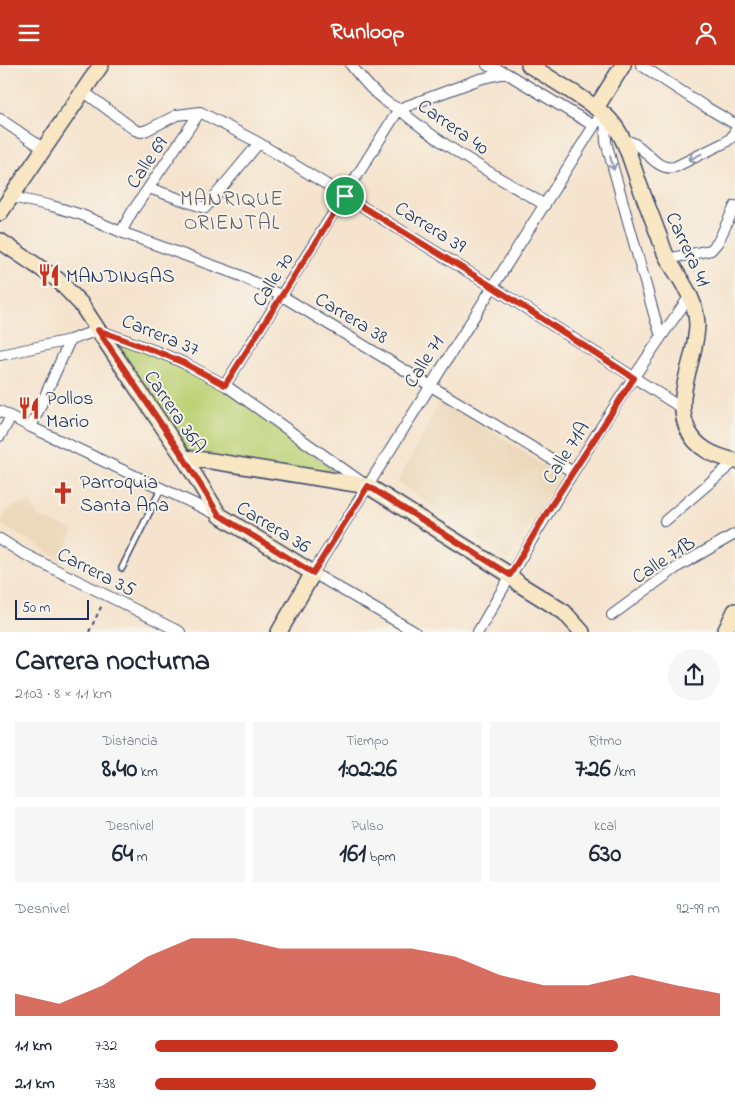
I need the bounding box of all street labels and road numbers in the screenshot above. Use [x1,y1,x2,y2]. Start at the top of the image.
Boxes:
street label: Carrera 40 [411,93,495,164]
street label: Calle 69 [120,132,176,195]
street label: Carrera 39 [388,195,471,261]
street label: Carrera 41 [657,208,717,292]
street label: Calle 70 [246,247,302,313]
street label: Carrera 38 [309,286,393,352]
street label: Carrera 37 [117,308,203,365]
street label: Calle 71 [398,330,453,394]
street label: Carrera 36A [135,365,212,460]
street label: Calle 71A [536,416,598,490]
street label: Carrera 36 [230,495,316,562]
street label: Calle 71B [627,530,702,592]
street label: Carrera 35 [51,541,140,605]

